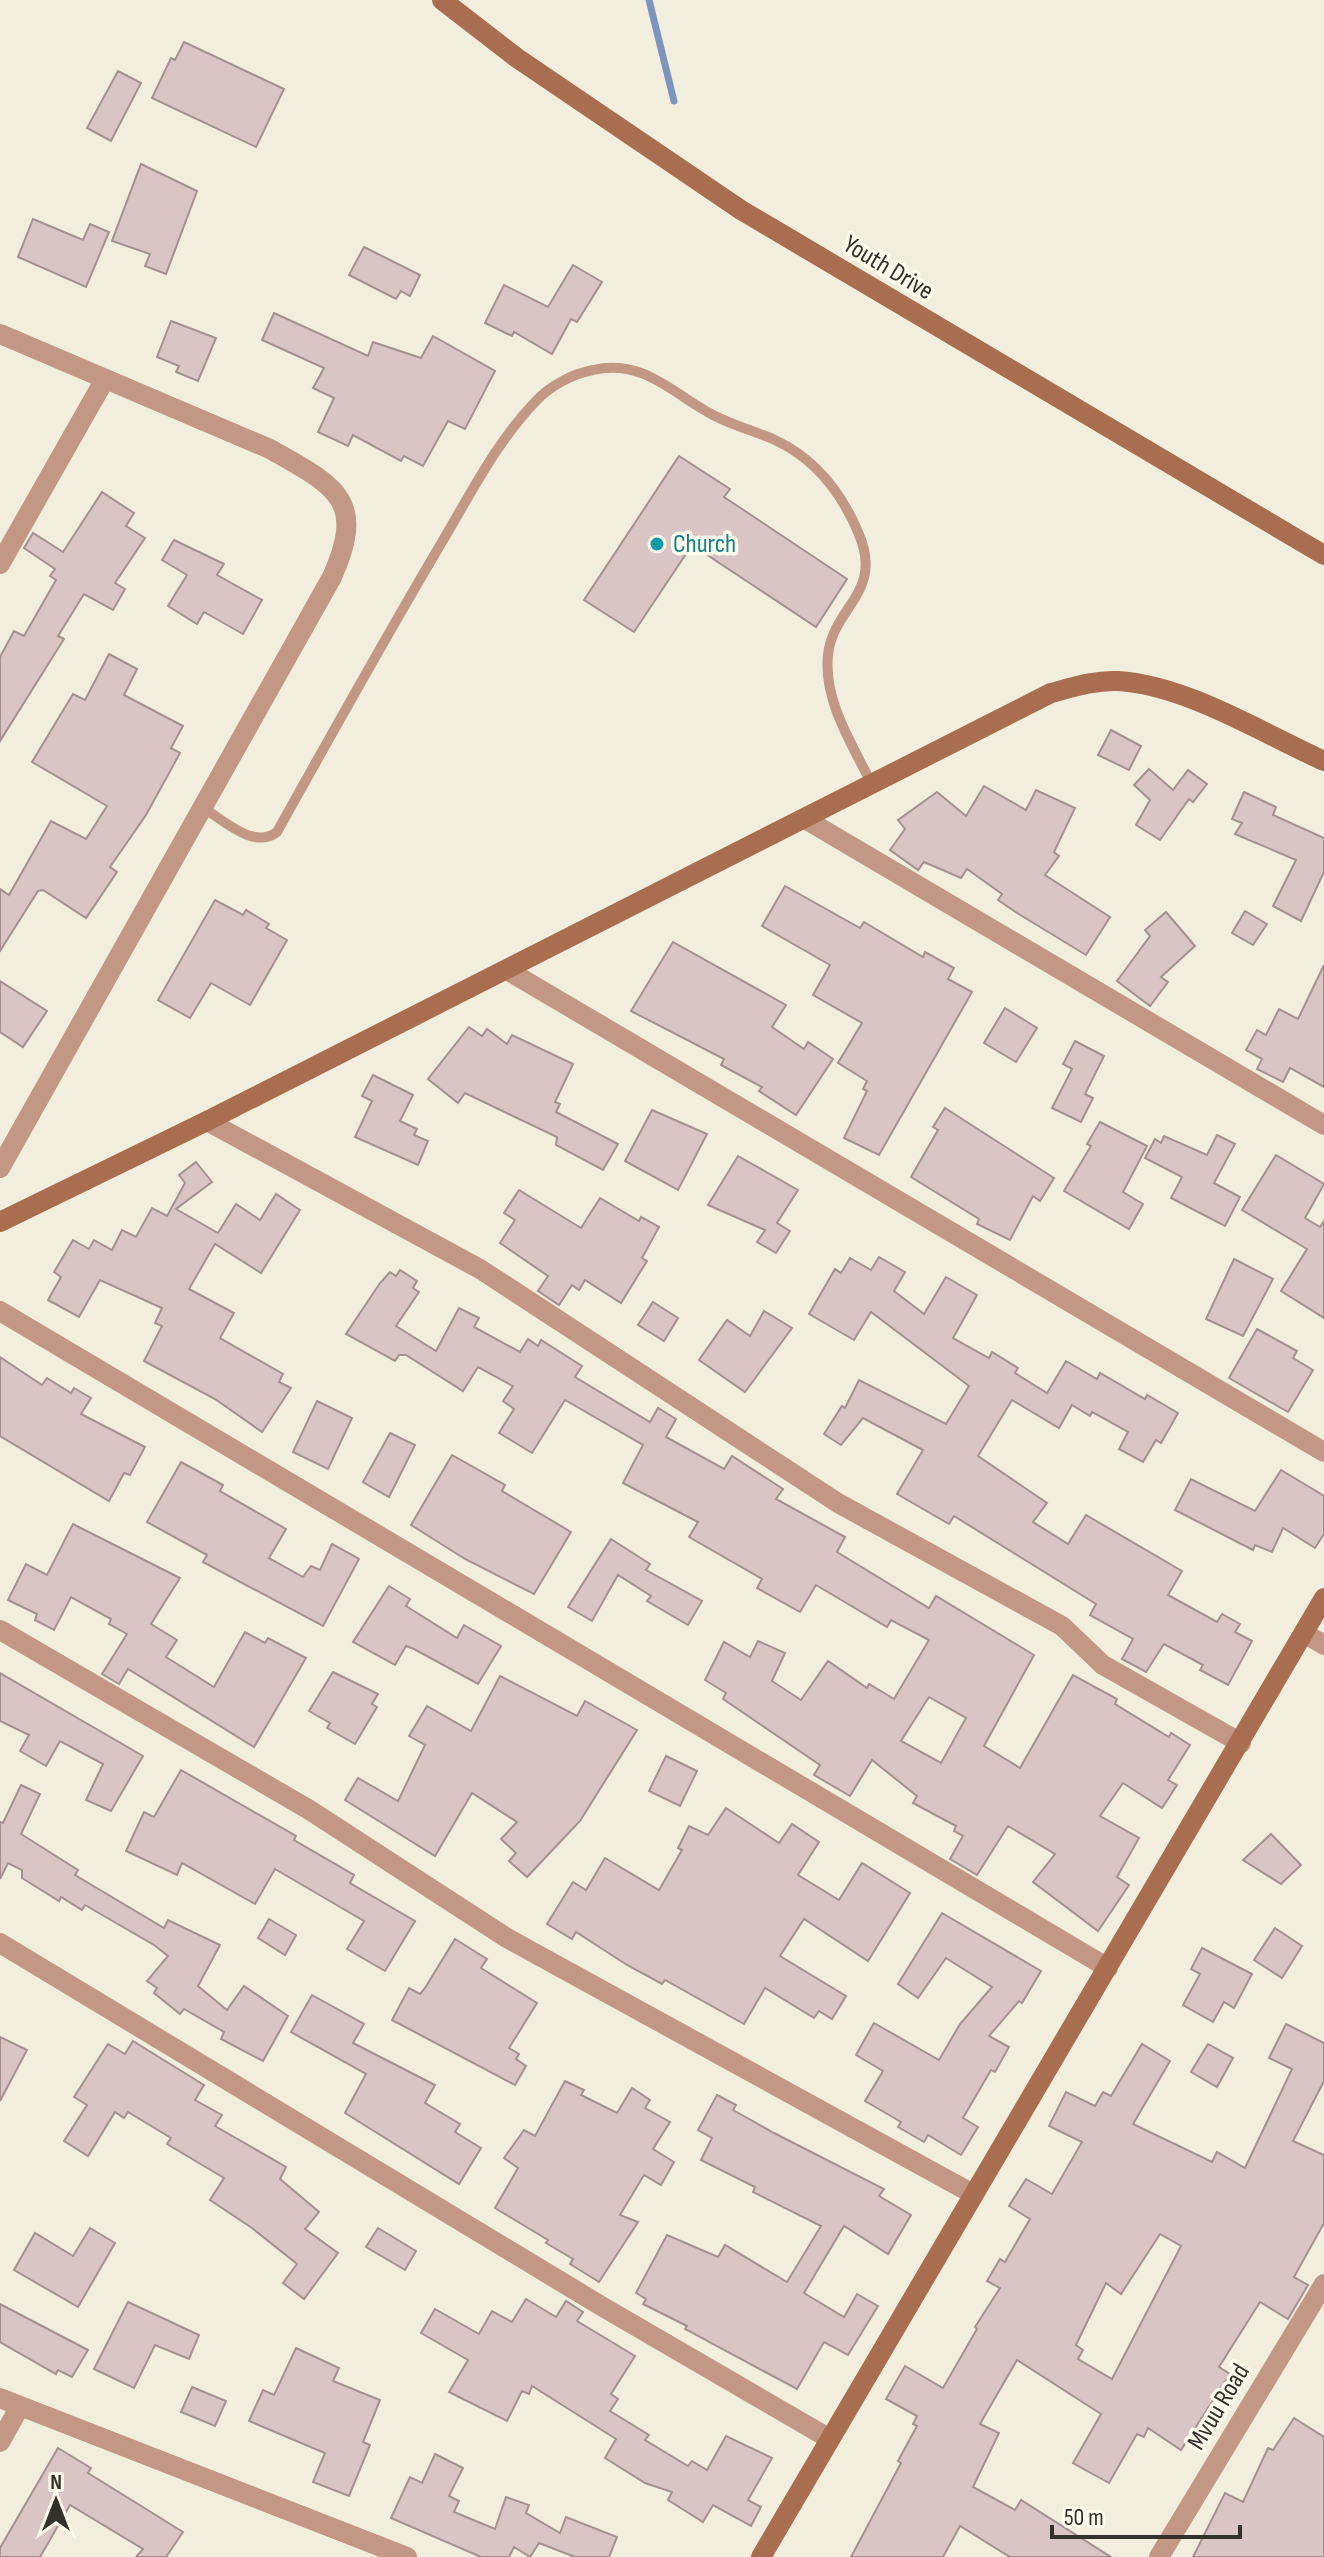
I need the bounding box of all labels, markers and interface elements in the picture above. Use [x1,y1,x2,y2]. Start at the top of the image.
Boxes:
street label: Youth Drive [837,229,939,307]
place label: Church [673,529,736,560]
marker: Church [648,535,666,553]
street label: Mvuu Road [1181,2358,1257,2456]
north arrow [16,2461,96,2541]
text: N [50,2469,62,2496]
scale bar [1052,2489,1240,2539]
text: 50 m [1064,2503,1104,2532]

